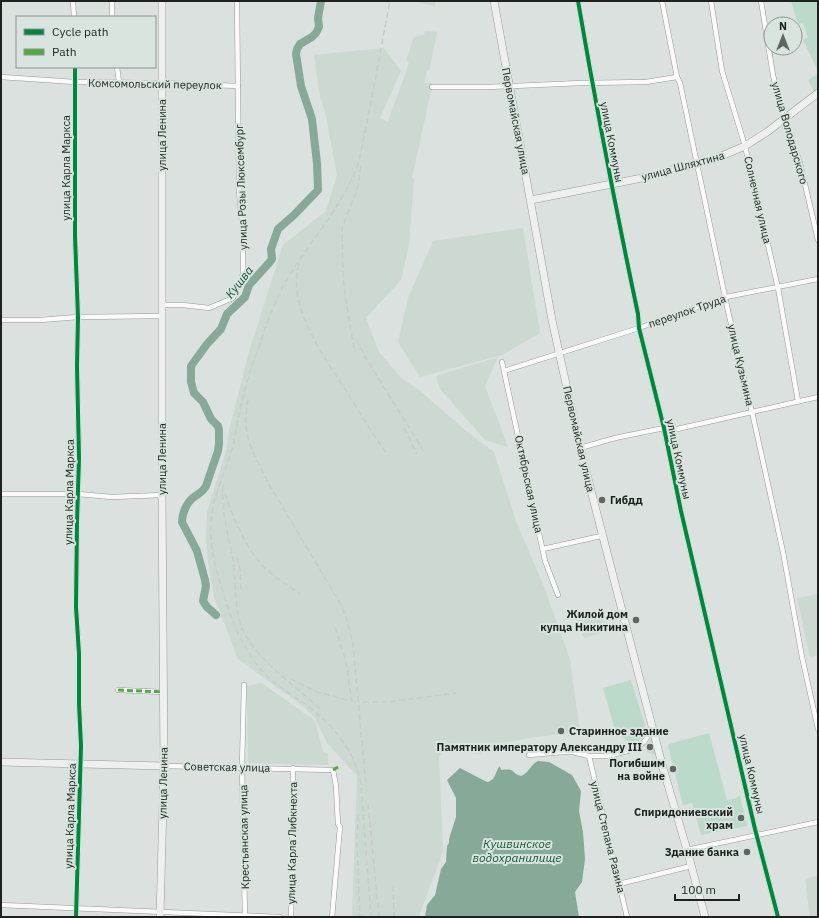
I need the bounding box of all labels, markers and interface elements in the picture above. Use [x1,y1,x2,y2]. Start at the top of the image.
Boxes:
legend [16,16,156,68]
north arrow [763,16,803,56]
text: N [779,19,787,33]
text: Cycle path [52,24,109,39]
text: Path [52,44,77,59]
street label: Первомайская улица [499,66,533,176]
street label: Комсомольский переулок [88,76,222,92]
street label: улица Володарского [769,80,811,186]
street label: улица Ленина [155,99,169,171]
street label: улица Коммуны [597,101,627,183]
street label: улица Карла Маркса [59,115,73,221]
street label: улица Розы Люксембург [232,124,250,250]
street label: улица Шляхтина [640,148,726,184]
street label: Солнечная улица [741,155,775,245]
water label: Кушва [222,263,256,301]
street label: переулок Труда [646,291,728,331]
street label: улица Кузьмина [725,323,757,407]
street label: Первомайская улица [560,384,598,494]
street label: улица Коммуны [664,418,694,500]
street label: улица Ленина [155,423,169,495]
street label: Октябрьская улица [512,434,546,534]
street label: улица Карла Маркса [61,439,77,545]
place label: Гибдд [610,493,643,507]
marker: Гибдд [597,495,607,505]
place label: Жилой дом купца Никитина [540,607,628,634]
marker: Жилой дом купца Никитина [631,615,641,625]
place label: Старинное здание [569,724,669,738]
marker: Старинное здание [556,726,566,736]
street label: улица Коммуны [736,733,768,815]
place label: Памятник императору Александру III [437,740,642,754]
marker: Памятник императору Александру III [645,742,655,752]
street label: улица Ленина [155,747,171,819]
place label: Погибшим на войне [609,756,665,783]
street label: Советская улица [184,759,270,775]
street label: улица Карла Маркса [61,763,79,869]
marker: Погибшим на войне [668,764,678,774]
street label: улица Степана Разина [587,780,629,895]
street label: улица Карла Либкнехта [284,782,300,904]
street label: Крестьянская улица [236,784,252,890]
place label: Спиридониевский храм [634,805,733,832]
marker: Спиридониевский храм [736,813,746,823]
water label: Кушвинское водохранилище [473,836,561,865]
place label: Здание банка [665,845,739,859]
marker: Здание банка [742,847,752,857]
scale bar [675,876,739,902]
text: 100 m [681,882,716,897]

